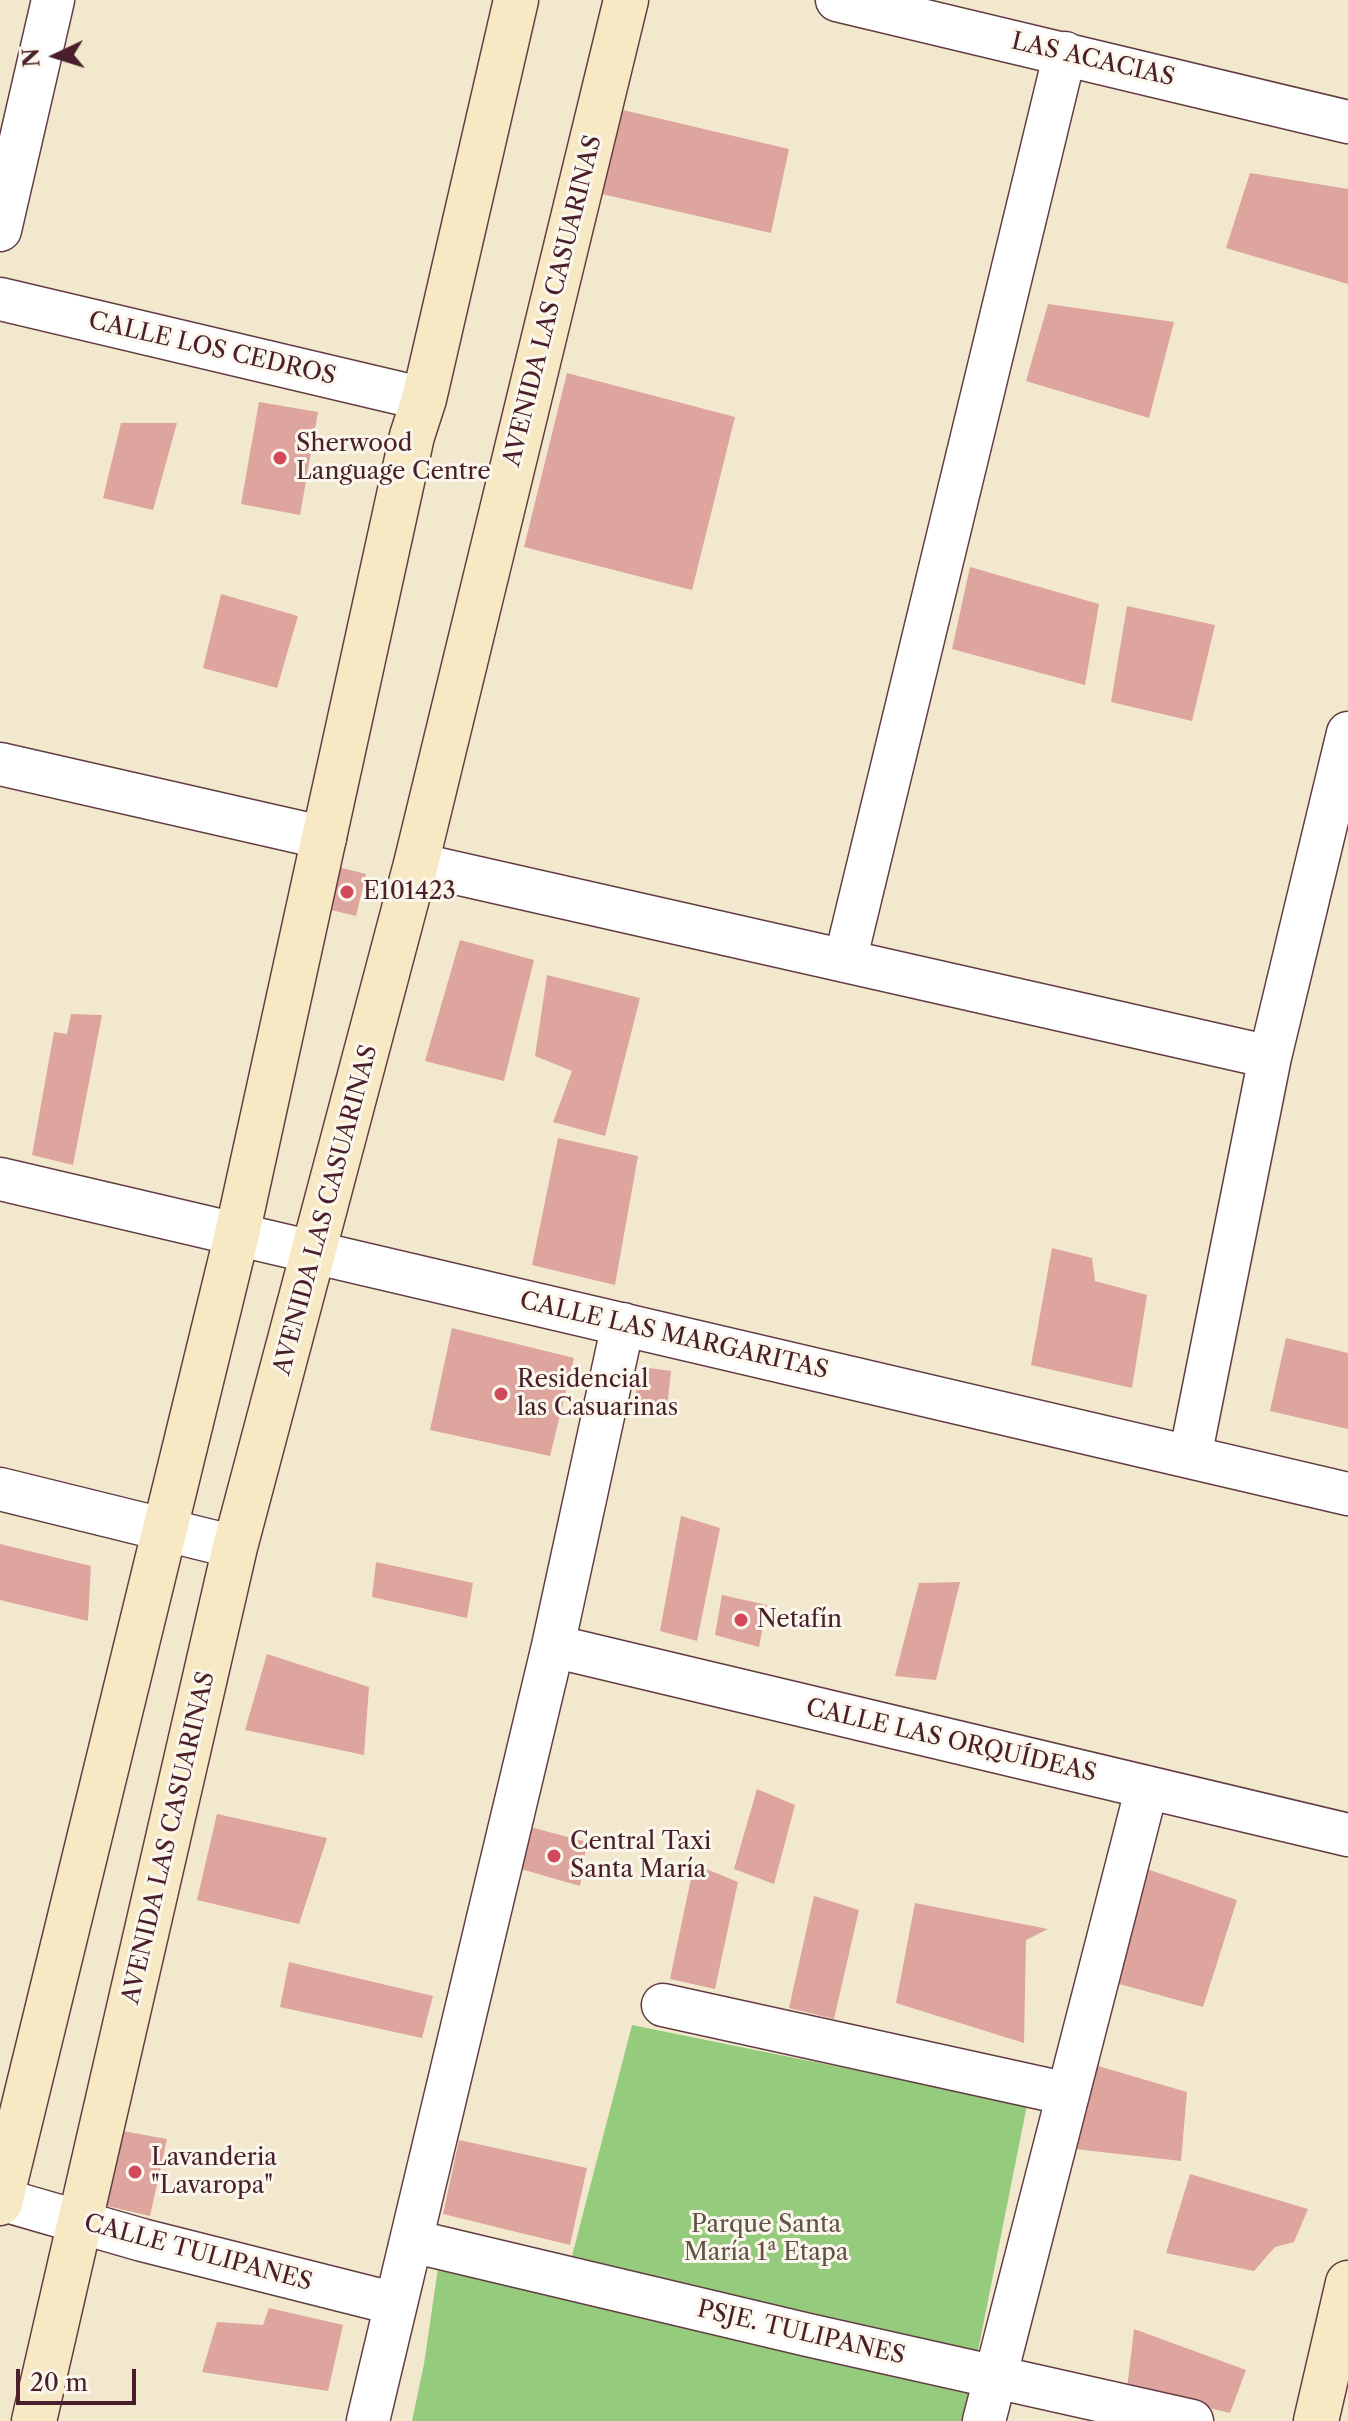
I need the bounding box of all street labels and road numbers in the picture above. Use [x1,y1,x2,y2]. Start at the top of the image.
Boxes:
street label: LAS ACACIAS [1009,27,1177,93]
street label: AVENIDA LAS CASUARINAS [498,132,608,470]
street label: CALLE LOS CEDROS [86,307,338,391]
street label: AVENIDA LAS CASUARINAS [268,1042,384,1378]
street label: CALLE LAS MARGARITAS [517,1286,831,1386]
street label: AVENIDA LAS CASUARINAS [117,1669,221,2007]
street label: CALLE LAS ORQUÍDEAS [803,1694,1099,1788]
street label: CALLE TULIPANES [81,2209,315,2297]
street label: PSJE. TULIPANES [694,2295,908,2371]

